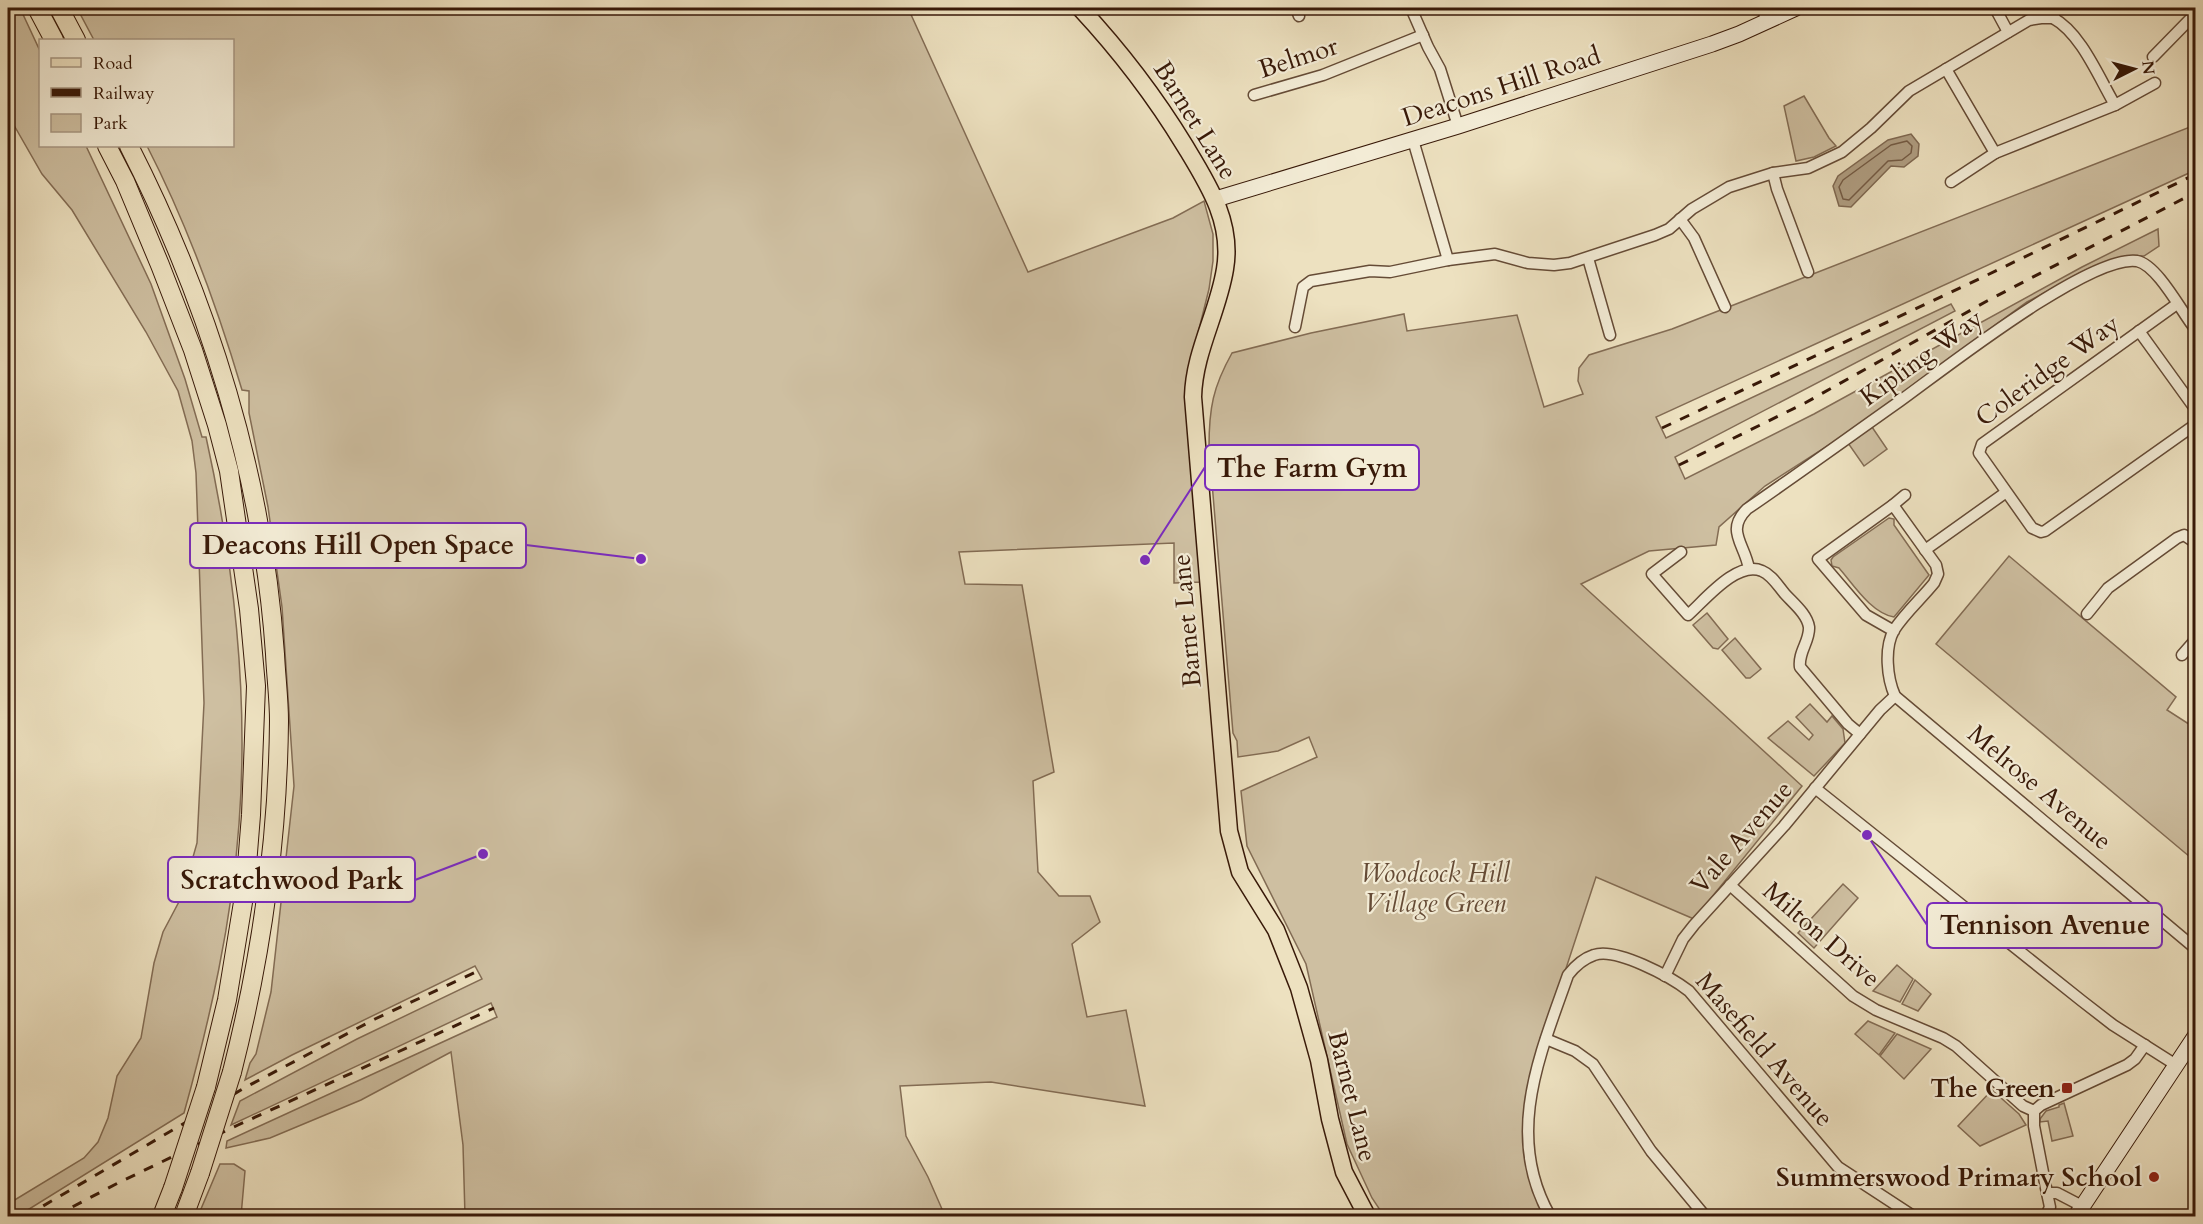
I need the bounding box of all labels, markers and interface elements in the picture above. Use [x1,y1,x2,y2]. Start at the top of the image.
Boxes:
street label: Belmor [1254,28,1343,87]
street label: Deacons Hill Road [1397,38,1605,135]
legend [39,39,234,147]
north arrow [2104,39,2164,99]
text: Road [93,51,133,76]
street label: Barnet Lane [1145,54,1246,186]
text: N [2136,59,2160,76]
text: Railway [93,81,155,106]
text: Park [93,111,128,136]
street label: Kipling Way [1853,301,1990,414]
street label: Coleridge Way [1968,306,2127,435]
callout: The Farm Gym [1205,445,1419,490]
text: The Farm Gym [1217,450,1407,487]
callout: Deacons Hill Open Space [190,523,526,568]
text: Deacons Hill Open Space [202,527,514,564]
street label: Barnet Lane [1163,553,1210,689]
street label: Melrose Avenue [1960,717,2119,858]
street label: Vale Avenue [1682,773,1801,902]
park label: Woodcock Hill Village Green [1361,856,1510,921]
callout: Scratchwood Park [168,857,415,902]
text: Scratchwood Park [181,862,404,899]
street label: Milton Drive [1755,873,1888,995]
callout: Tennison Avenue [1927,903,2162,948]
text: Tennison Avenue [1940,907,2150,944]
street label: Masefield Avenue [1688,964,1842,1134]
street label: Barnet Lane [1319,1027,1386,1165]
place label: The Green [1930,1071,2055,1106]
marker: The Green [2060,1081,2074,1095]
place label: Summerswood Primary School [1776,1160,2142,1195]
marker: Summerswood Primary School [2147,1170,2161,1184]

